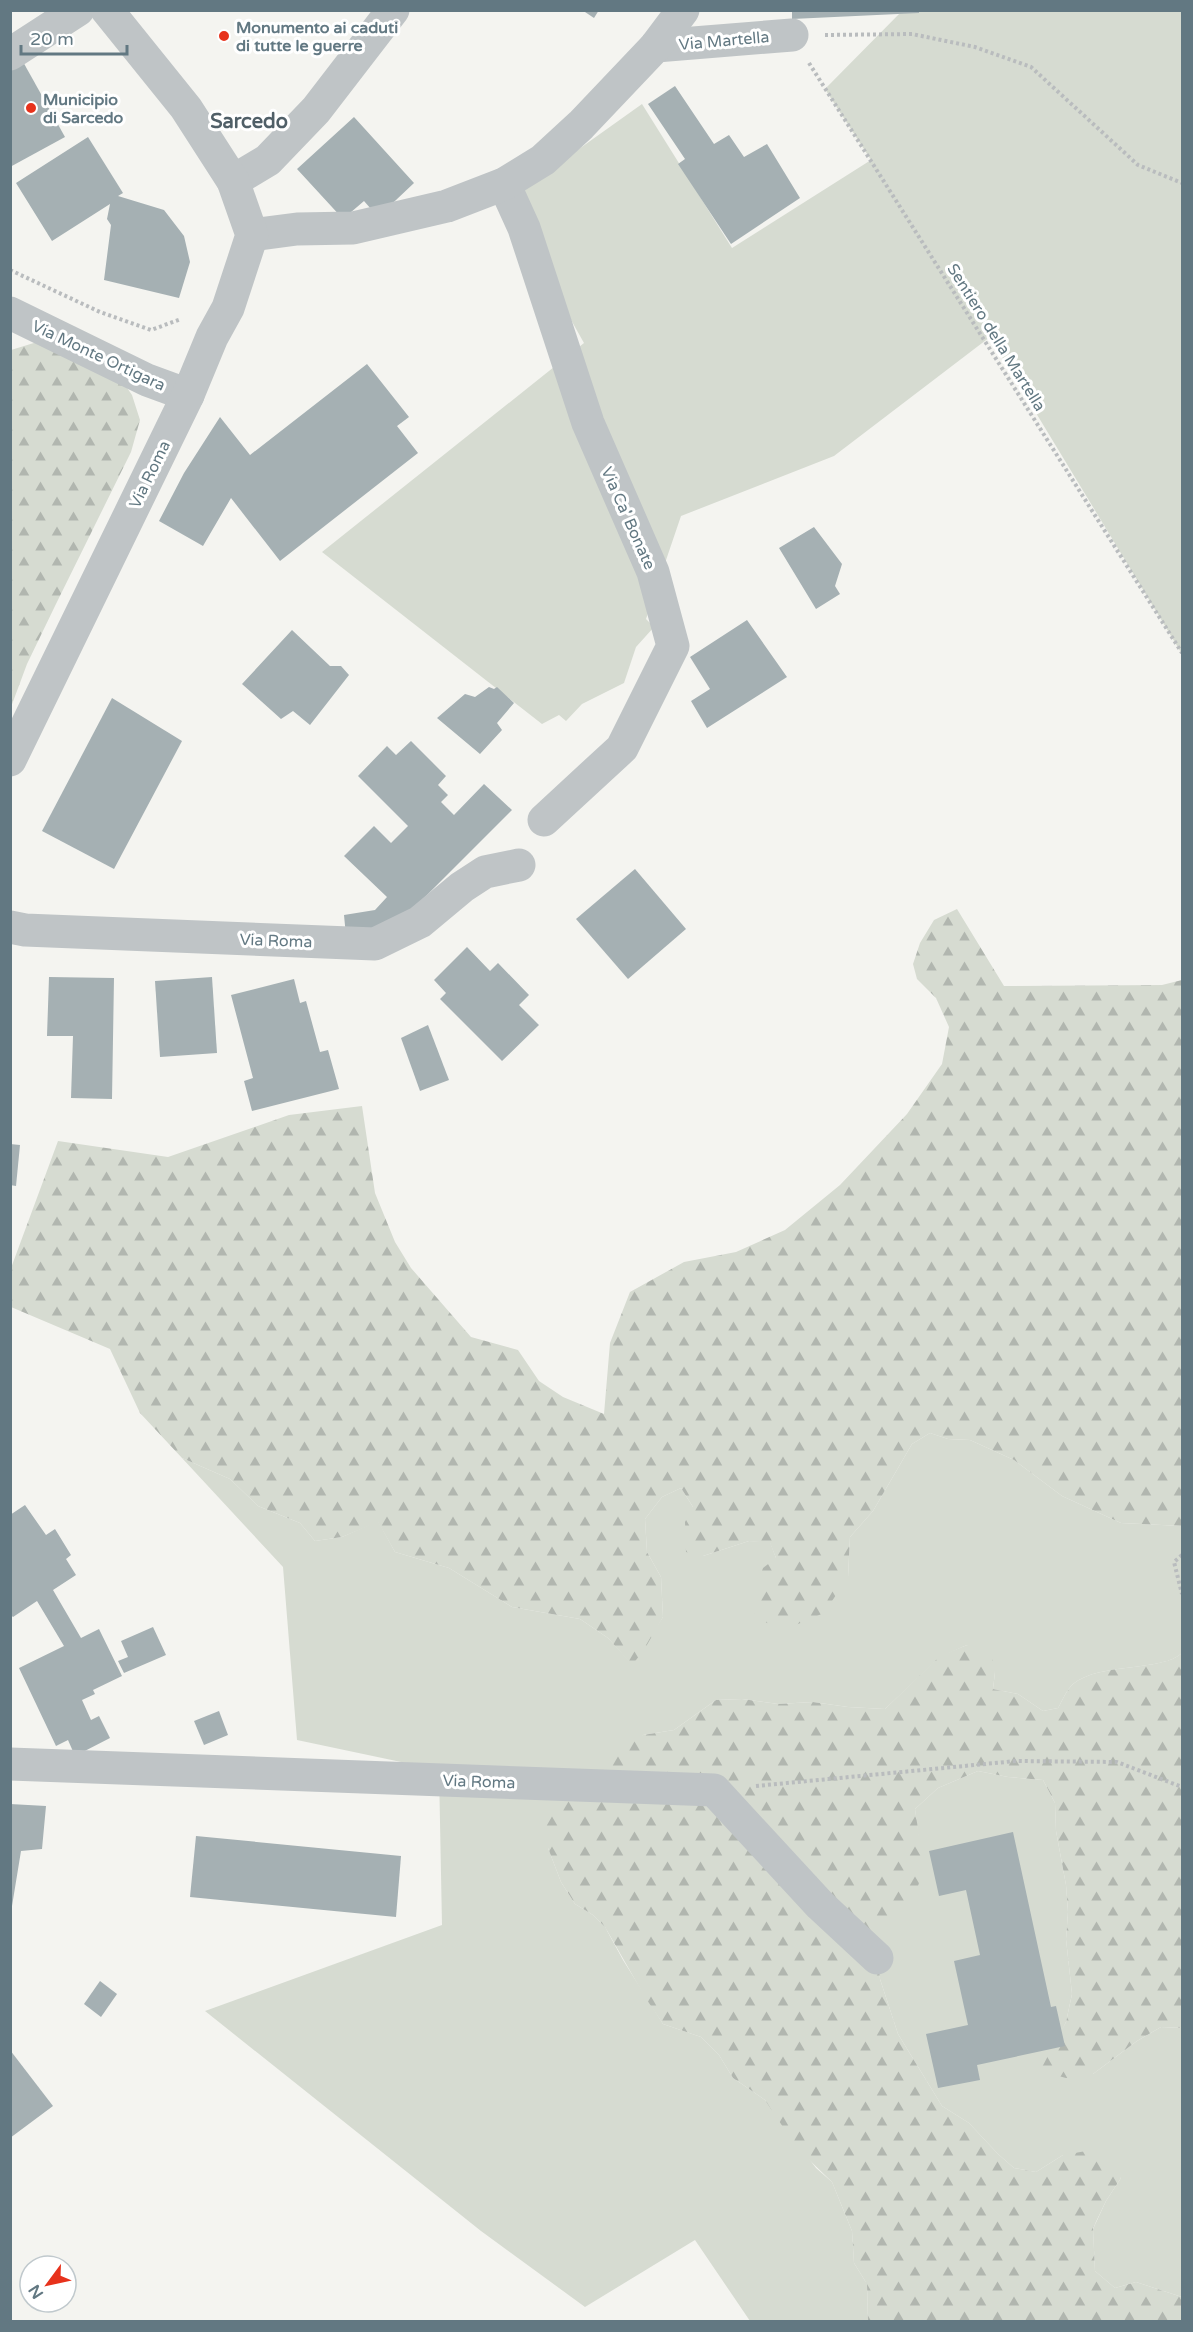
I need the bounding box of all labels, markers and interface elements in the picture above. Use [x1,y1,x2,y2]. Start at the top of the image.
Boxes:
scale bar [21,18,128,56]
place label: Monumento ai caduti di tutte le guerre [236,18,398,56]
street label: Via Martella [678,27,770,55]
text: 20 m [30,28,74,50]
marker: Monumento ai caduti di tutte le guerre [217,29,231,43]
place label: Municipio di Sarcedo [43,90,124,128]
marker: Municipio di Sarcedo [24,101,38,115]
district label: Sarcedo [210,110,288,134]
street label: Sentiero della Martella [943,260,1050,415]
street label: Via Monte Ortigara [29,316,169,396]
street label: Via Roma [125,437,175,512]
street label: Via Ca' Bonate [597,464,660,573]
street label: Via Roma [239,930,313,952]
street label: Via Roma [442,1771,516,1793]
north arrow [18,2254,78,2314]
text: N [24,2281,48,2302]

